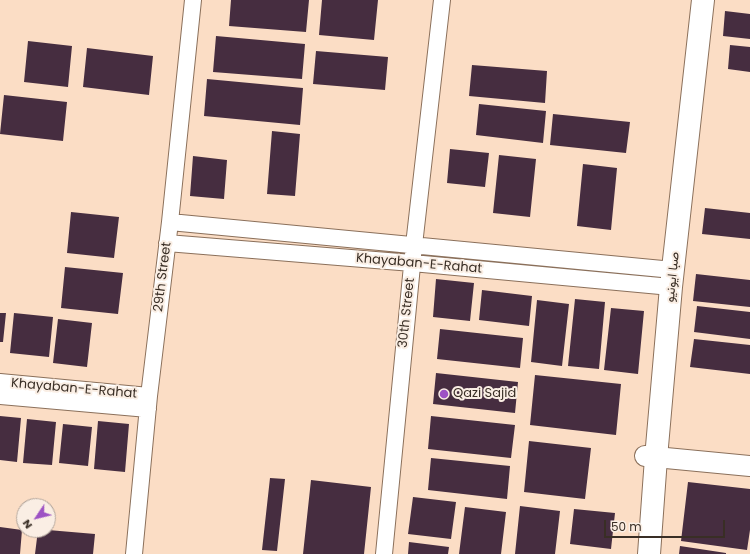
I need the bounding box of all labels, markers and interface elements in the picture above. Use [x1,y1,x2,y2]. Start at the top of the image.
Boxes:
street label: 29th Street [151,241,175,313]
street label: Khayaban-E-Rahat [355,251,483,277]
street label: صبا ایونیو [663,251,683,303]
street label: 30th Street [396,277,418,349]
street label: Khayaban-E-Rahat [10,376,138,402]
place label: Qazi Sajid [453,386,516,402]
marker: Qazi Sajid [438,388,450,400]
north arrow [16,498,56,538]
scale bar [606,512,727,538]
text: N [18,516,36,532]
text: 50 m [611,518,642,535]

